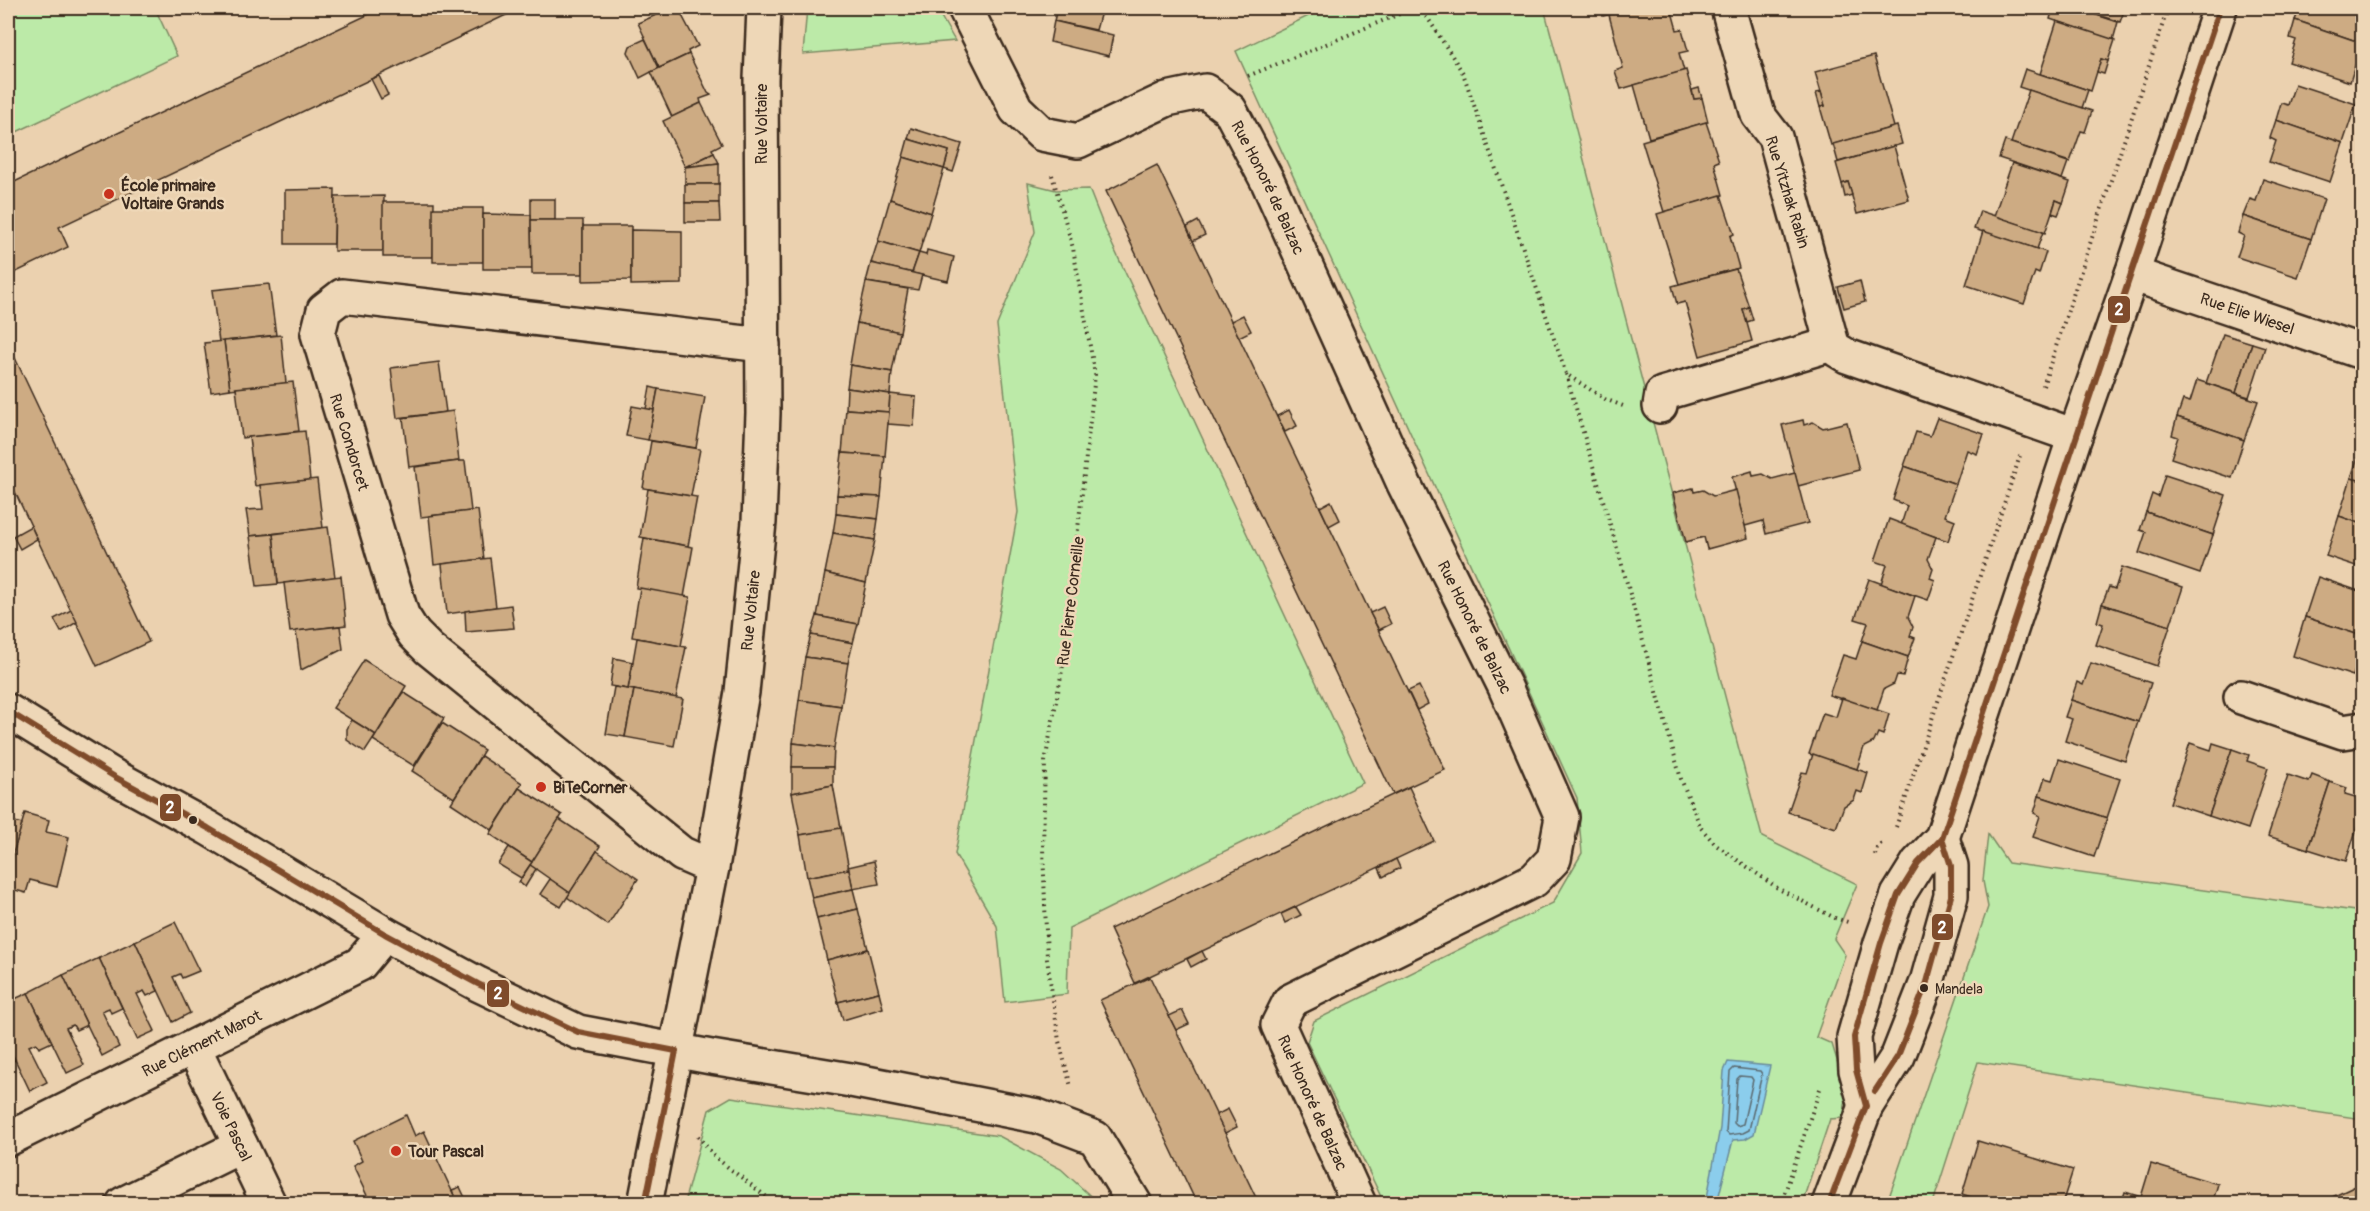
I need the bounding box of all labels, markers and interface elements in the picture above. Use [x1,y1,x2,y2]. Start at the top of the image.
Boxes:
street label: Rue Voltaire [752,84,772,164]
street label: Rue Honoré de Balzac [1226,117,1308,258]
street label: Rue Yitzhak Rabin [1760,134,1814,251]
place label: École primaire Voltaire Grands [121,175,225,214]
marker: École primaire Voltaire Grands [102,187,116,201]
street label: Rue Elie Wiesel [2197,289,2297,339]
line badge: 2 [2107,295,2131,324]
text: 2 [2115,300,2124,320]
street label: Rue Condorcet [325,391,373,494]
street label: Rue Pierre Corneille [1053,535,1089,667]
street label: Rue Honoré de Balzac [1433,557,1516,697]
street label: Rue Voltaire [737,569,765,652]
place label: BiTeCorner [553,778,628,798]
marker: BiTeCorner [534,780,548,794]
line badge: 2 [159,793,182,822]
text: 2 [166,798,175,818]
unlabelled marker [187,814,199,826]
line badge: 2 [1931,913,1954,941]
text: 2 [1938,918,1947,938]
line badge: 2 [486,979,510,1008]
place label: Mandela [1935,981,1983,998]
marker: Mandela [1918,982,1930,994]
text: 2 [494,984,503,1004]
street label: Rue Clément Marot [139,1005,265,1082]
street label: Rue Honoré de Balzac [1273,1032,1352,1174]
street label: Voie Pascal [206,1089,256,1165]
place label: Tour Pascal [407,1142,484,1162]
marker: Tour Pascal [389,1144,403,1158]

